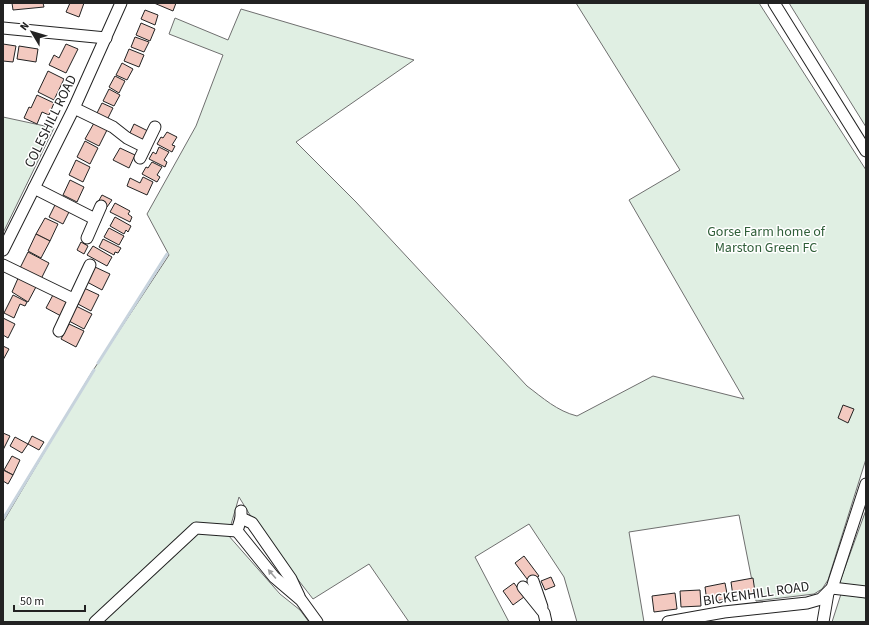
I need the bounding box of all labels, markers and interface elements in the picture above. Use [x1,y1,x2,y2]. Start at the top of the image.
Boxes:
north arrow [12,12,52,52]
text: N [16,19,33,34]
street label: COLESHILL ROAD [20,72,82,171]
park label: Gorse Farm home of Marston Green FC [707,222,826,258]
one-way arrow [268,568,277,579]
street label: BICKENHILL ROAD [702,577,811,611]
scale bar [14,587,85,613]
text: 50 m [20,593,44,610]

